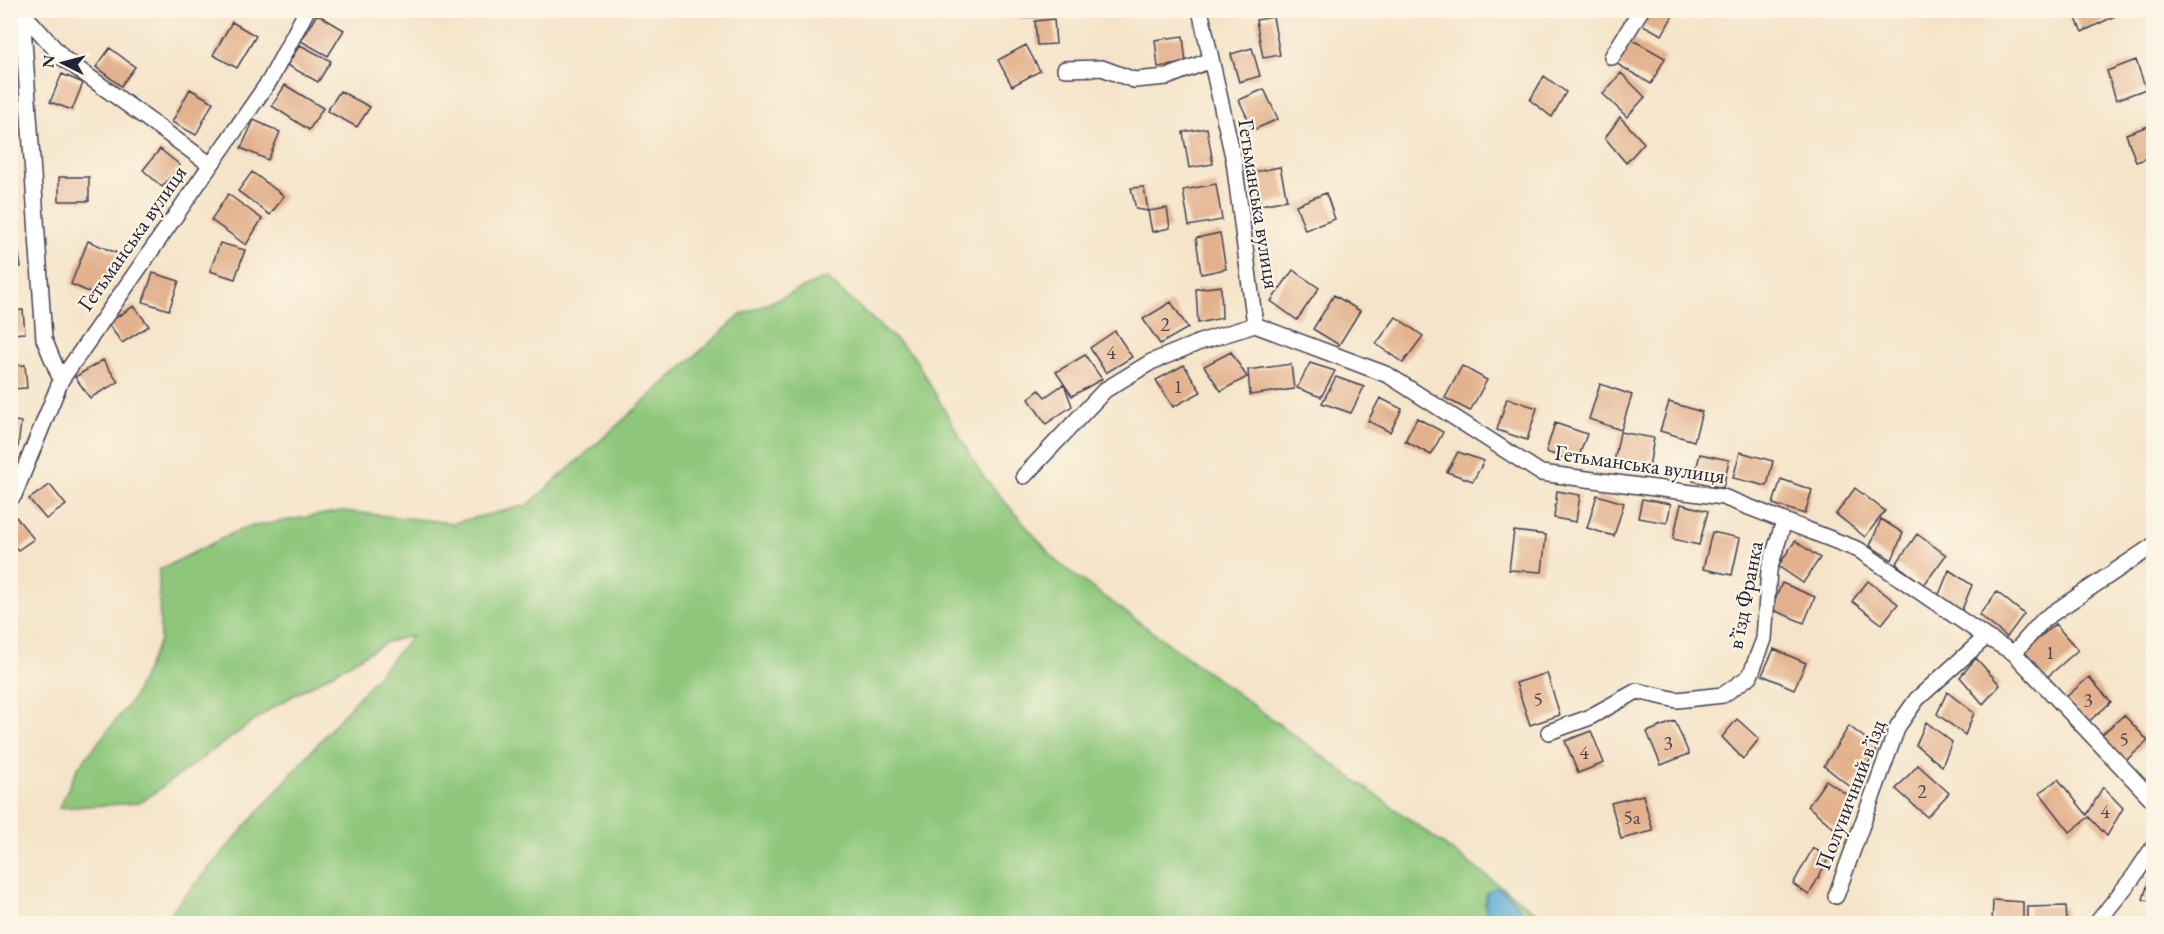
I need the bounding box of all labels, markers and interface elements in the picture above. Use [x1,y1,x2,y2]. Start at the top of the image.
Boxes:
north arrow [33,33,93,93]
text: N [37,54,60,69]
street label: Гетьманська вулиця [1231,117,1287,291]
street label: Гетьманська вулиця [71,159,193,317]
house number: 2 [1160,311,1170,337]
house number: 4 [1106,339,1116,365]
house number: 1 [1173,373,1183,399]
street label: Гетьманська вулиця [1553,438,1727,490]
street label: в’їзд Франка [1720,538,1770,652]
house number: 1 [2045,639,2055,665]
house number: 5 [1533,686,1543,712]
house number: 3 [2083,687,2093,713]
street label: Полуничний в’їзд [1808,716,1892,874]
house number: 5 [2119,726,2129,752]
house number: 3 [1663,730,1673,756]
house number: 4 [1579,739,1589,765]
house number: 2 [1917,778,1927,804]
house number: 4 [2100,798,2110,824]
house number: 5а [1623,804,1641,830]

